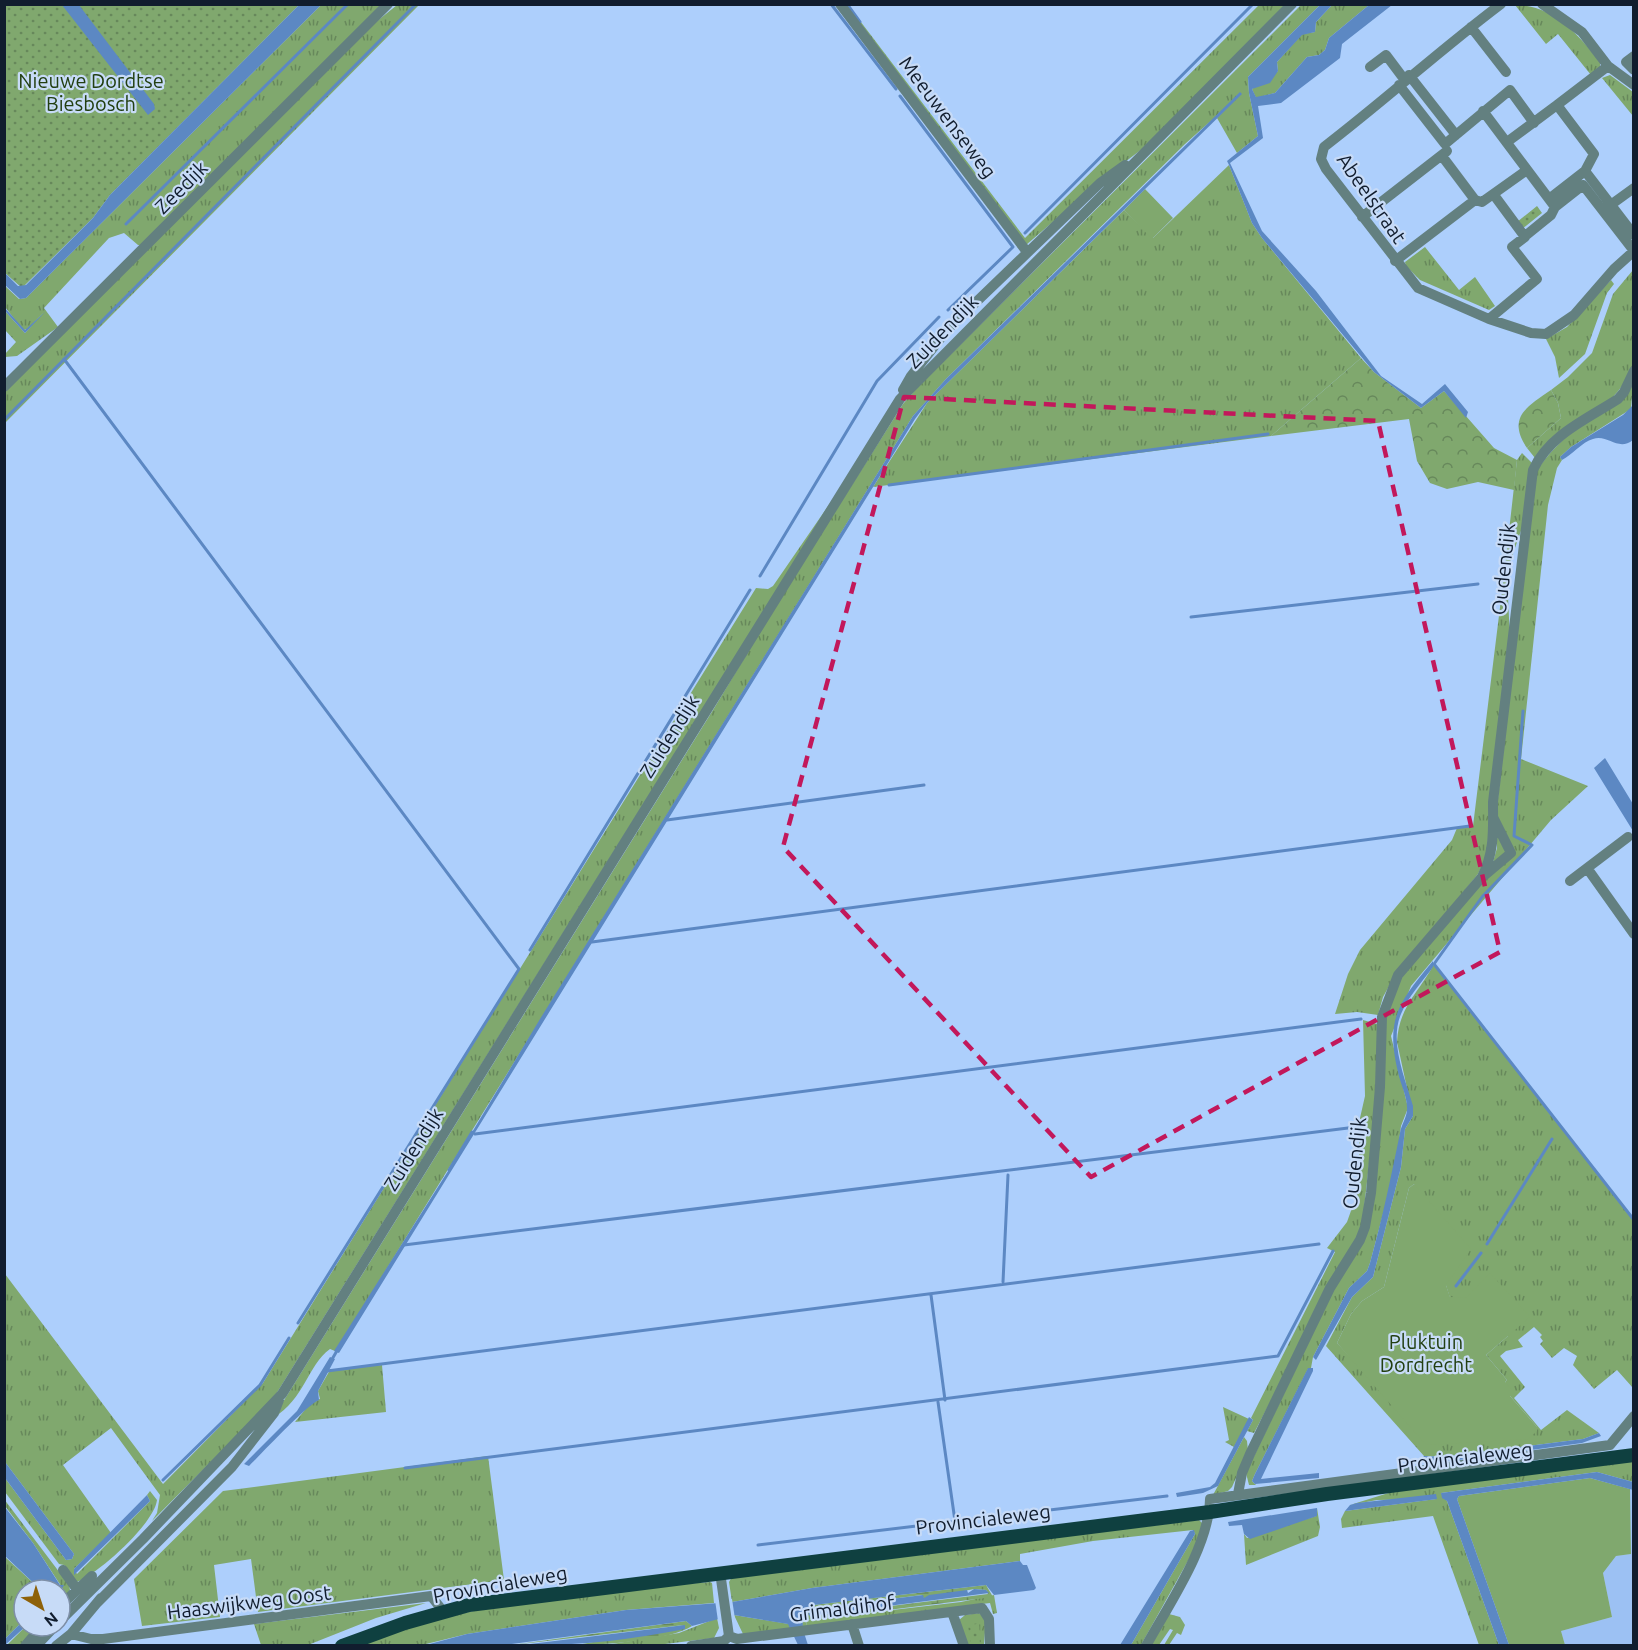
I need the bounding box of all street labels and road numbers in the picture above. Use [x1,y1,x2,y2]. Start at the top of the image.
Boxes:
street label: Meeuwenseweg [895,52,1001,182]
street label: Abeelstraat [1333,149,1411,248]
street label: Zeedijk [150,156,212,218]
street label: Zuidendijk [901,290,983,372]
street label: Oudendijk [1487,522,1519,616]
street label: Zuidendijk [635,690,703,782]
street label: Zuidendijk [379,1103,447,1195]
street label: Oudendijk [1338,1116,1370,1210]
street label: Provincialeweg [1396,1437,1534,1477]
street label: Provincialeweg [914,1499,1052,1539]
street label: Provincialeweg [431,1561,569,1607]
street label: Haaswijkweg Oost [166,1581,332,1623]
street label: Grimaldihof [788,1590,896,1626]

